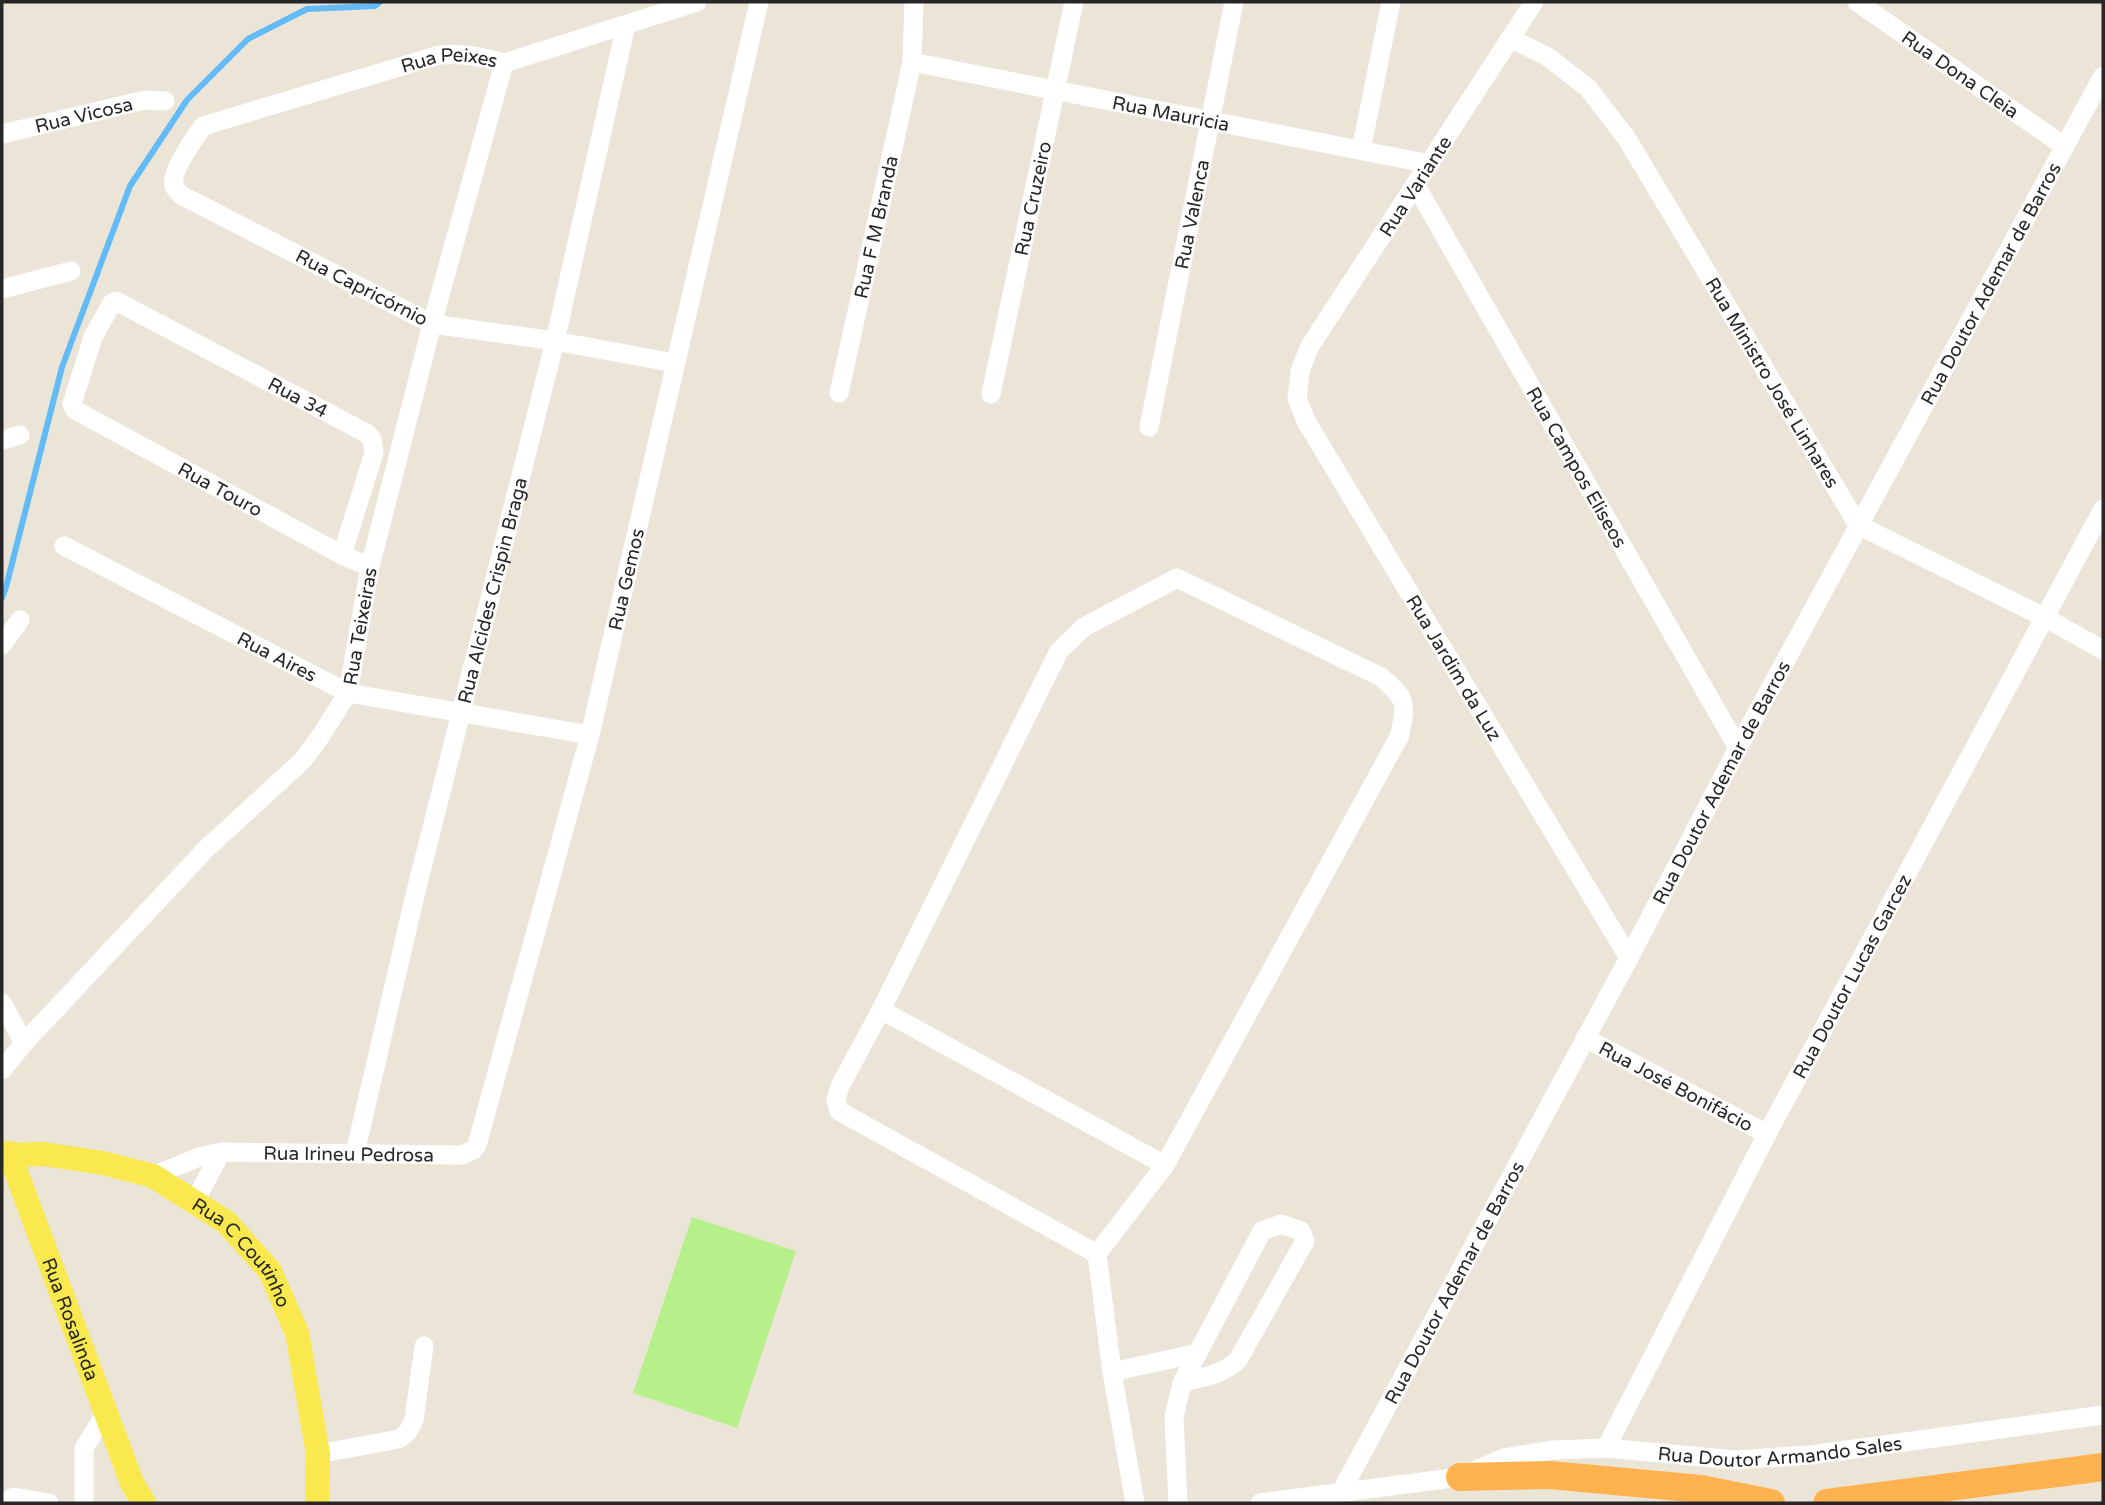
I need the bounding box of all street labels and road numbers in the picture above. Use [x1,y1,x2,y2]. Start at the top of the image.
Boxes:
street label: Rua Dona Cleia [1897,26,2023,123]
street label: Rua Peixes [398,44,500,78]
street label: Rua Mauricia [1110,92,1231,136]
street label: Rua Vicosa [33,93,135,138]
street label: Rua Variante [1375,132,1457,241]
street label: Rua Cruzeiro [1011,139,1056,258]
street label: Rua F M Branda [850,154,903,301]
street label: Rua Valenca [1171,158,1214,271]
street label: Rua Doutor Ademar de Barros [1917,159,2066,409]
street label: Rua Capricórnio [292,245,431,331]
street label: Rua Ministro José Linhares [1700,274,1843,492]
street label: Rua 34 [264,373,331,423]
street label: Rua Campos Eliseos [1521,383,1631,552]
street label: Rua Touro [174,458,266,522]
street label: Rua Alcides Crispin Braga [454,475,532,706]
street label: Rua Gemos [604,526,649,633]
street label: Rua Teixeiras [340,566,382,687]
street label: Rua Jardim da Luz [1401,591,1506,745]
street label: Rua Aires [233,628,320,687]
street label: Rua Doutor Ademar de Barros [1649,657,1795,908]
street label: Rua Doutor Lucas Garcez [1789,871,1917,1083]
street label: Rua José Bonifácio [1595,1037,1756,1137]
street label: Rua Irineu Pedrosa [263,1143,434,1167]
street label: Rua Doutor Ademar de Barros [1381,1158,1529,1408]
street label: Rua C Coutinho [188,1194,294,1311]
street label: Rua Rosalinda [37,1255,103,1384]
street label: Rua Doutor Armando Sales [1657,1433,1903,1472]

